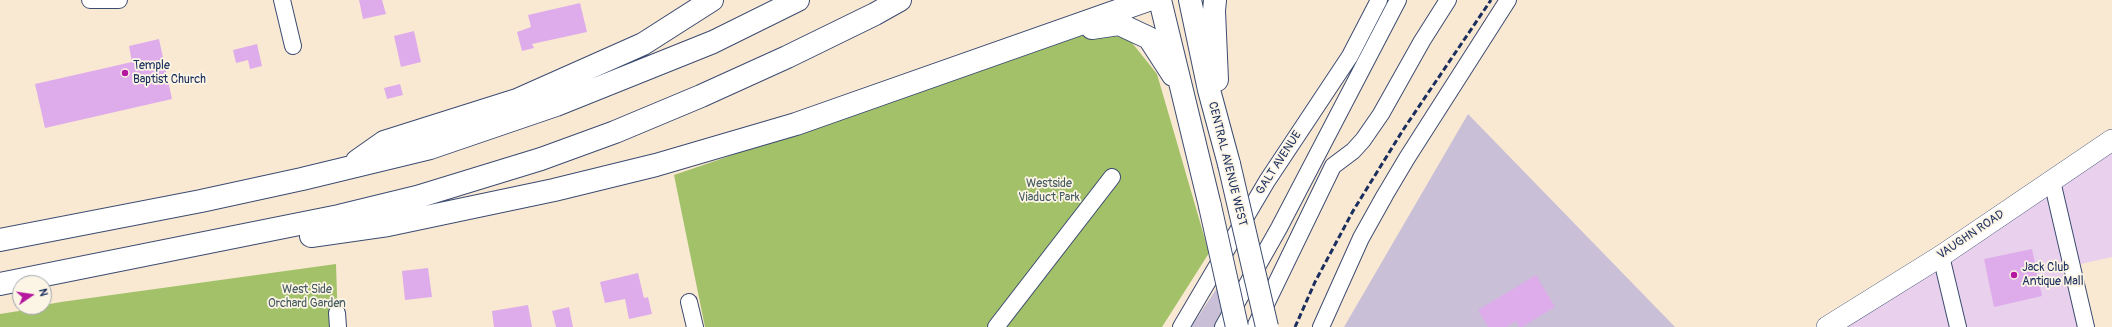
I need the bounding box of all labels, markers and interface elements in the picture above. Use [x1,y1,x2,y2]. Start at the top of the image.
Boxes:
place label: Temple Baptist Church [133,59,206,87]
marker: Temple Baptist Church [120,68,130,78]
street label: CENTRAL AVENUE WEST [1205,100,1249,228]
street label: GALT AVENUE [1253,128,1305,198]
park label: Westside Viaduct Park [1018,177,1080,205]
street label: VAUGHN ROAD [1935,207,2007,263]
place label: Jack Club Antique Mall [2022,261,2084,289]
marker: Jack Club Antique Mall [2009,270,2019,280]
north arrow [12,275,52,315]
park label: West Side Orchard Garden [268,283,346,311]
text: N [36,287,50,297]

